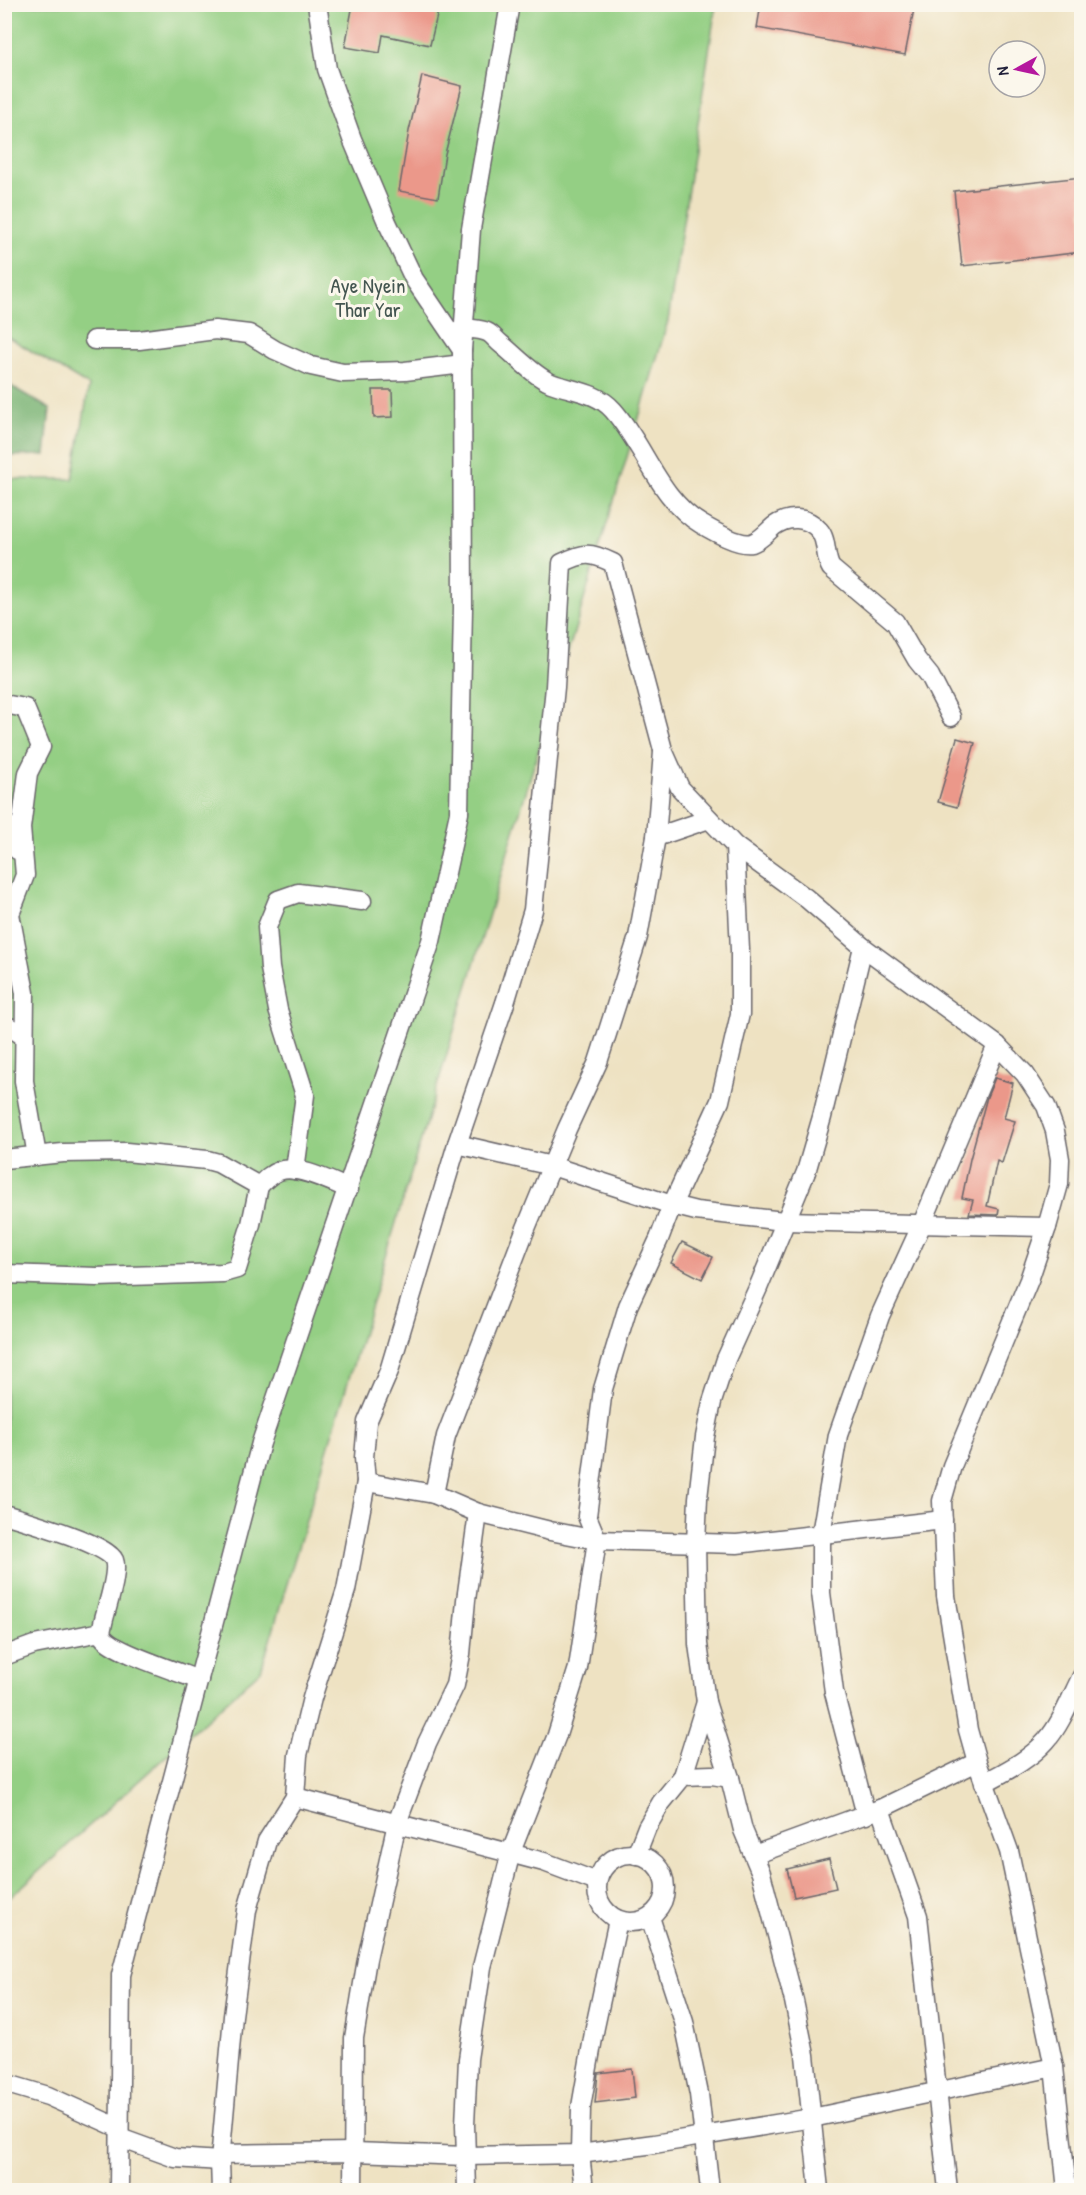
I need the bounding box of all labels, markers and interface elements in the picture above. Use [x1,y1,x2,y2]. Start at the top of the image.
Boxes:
north arrow [987,39,1047,99]
text: N [991,65,1014,77]
park label: Aye Nyein Thar Yar [331,271,405,324]

